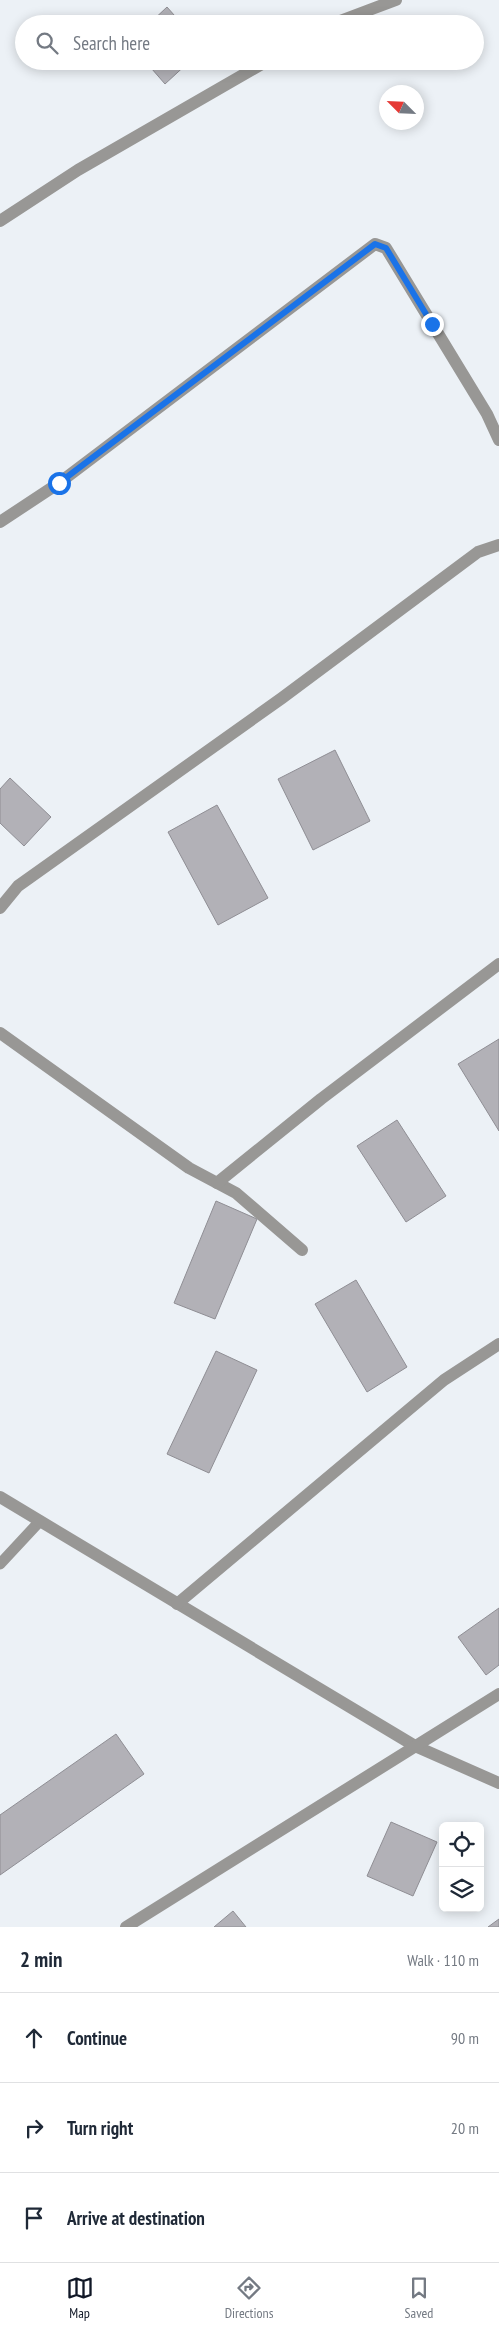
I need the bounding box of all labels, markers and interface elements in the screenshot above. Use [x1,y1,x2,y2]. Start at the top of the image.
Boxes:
search box [15,15,484,70]
icon: search [33,29,61,57]
text: Search here [73,31,150,55]
north arrow [379,85,424,130]
route end [421,313,444,336]
route start [48,472,71,495]
map controls [439,1822,484,1912]
button: locate [439,1822,484,1867]
button: layers [439,1867,484,1912]
text: 2 min [20,1946,62,1973]
text: Walk · 110 m [407,1950,479,1970]
icon: ahead [20,2024,48,2052]
text: Continue [67,2026,127,2050]
text: 90 m [451,2028,479,2048]
icon: right [20,2114,48,2142]
text: Turn right [67,2116,133,2140]
text: 20 m [451,2118,479,2138]
icon: arrive [20,2204,48,2232]
text: Arrive at destination [67,2206,205,2230]
tab: Map [66,2274,94,2322]
tab: Directions [225,2274,273,2322]
tab: Saved [405,2274,433,2322]

